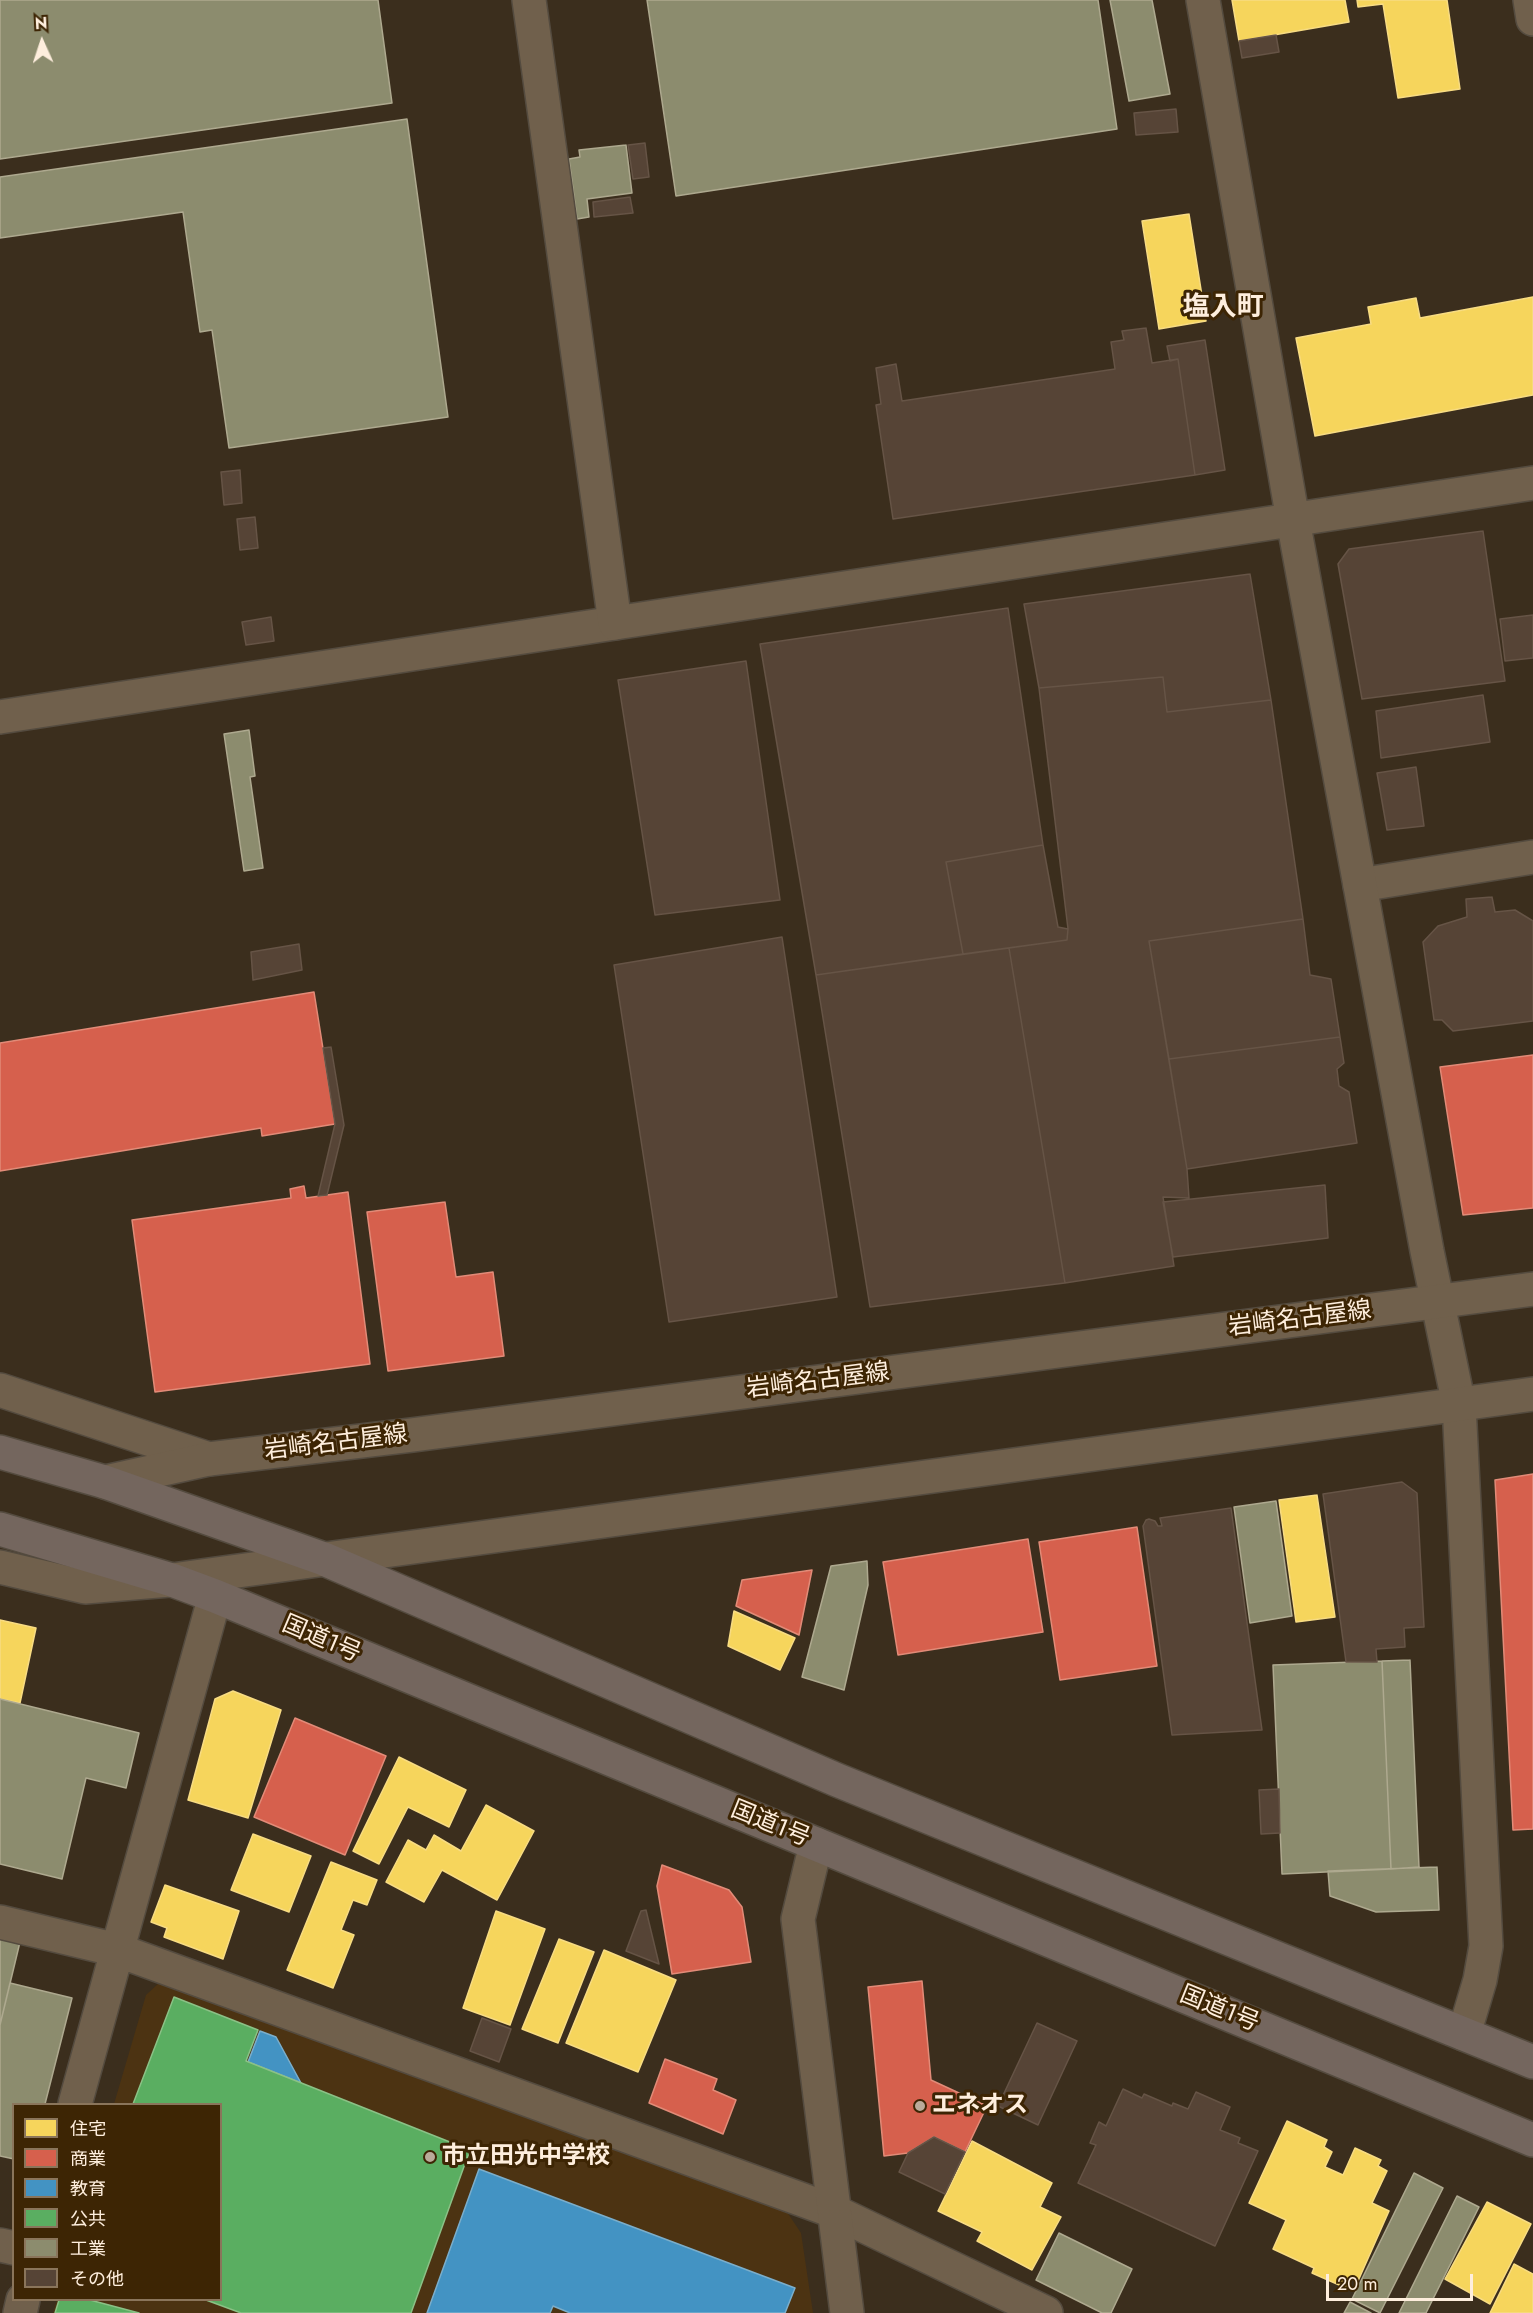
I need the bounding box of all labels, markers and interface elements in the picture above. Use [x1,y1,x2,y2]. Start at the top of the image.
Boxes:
north arrow [12,12,72,72]
text: N [34,12,48,35]
district label: 塩入町 [1183,292,1263,324]
street label: 岩崎名古屋線 [1227,1297,1373,1343]
street label: 岩崎名古屋線 [745,1359,891,1405]
street label: 岩崎名古屋線 [263,1421,409,1467]
street label: 国道1号 [277,1611,365,1669]
street label: 国道1号 [726,1796,814,1854]
street label: 国道1号 [1175,1981,1263,2039]
place label: エネオス [932,2092,1028,2120]
marker: エネオス [913,2099,927,2113]
legend [12,2103,222,2301]
text: 住宅 [70,2116,106,2142]
place label: 市立田光中学校 [442,2143,610,2171]
text: 商業 [70,2146,106,2172]
marker: 市立田光中学校 [423,2150,437,2164]
text: 教育 [70,2176,106,2202]
text: 公共 [70,2206,106,2232]
text: 工業 [70,2236,106,2262]
scale bar [1329,2262,1476,2300]
text: その他 [70,2266,124,2292]
text: 20 m [1337,2271,1377,2297]

